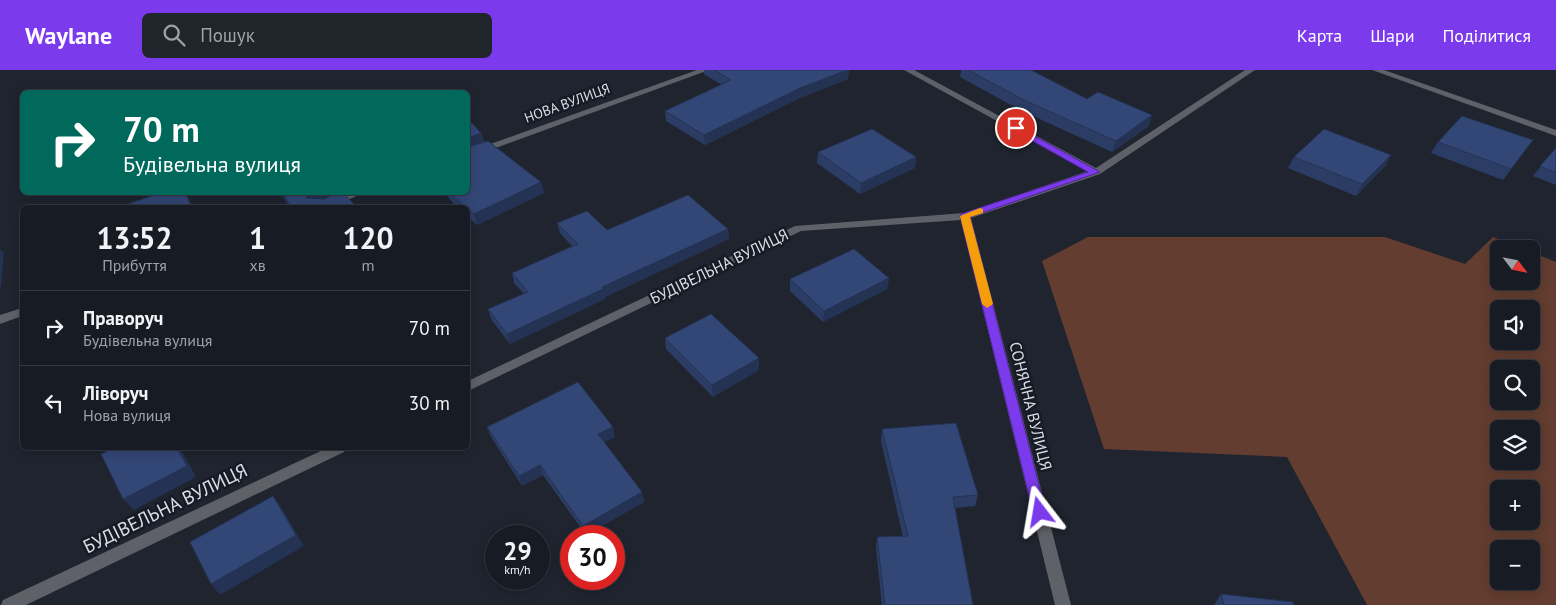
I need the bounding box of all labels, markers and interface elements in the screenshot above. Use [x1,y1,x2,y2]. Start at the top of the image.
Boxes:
search box [142,13,492,58]
text: Waylane [25,20,112,51]
icon: search [160,21,188,49]
text: Пошук [200,23,255,47]
text: Карта [1297,24,1342,47]
text: Шари [1370,24,1414,47]
text: Поділитися [1442,24,1531,47]
street label: НОВА ВУЛИЦЯ [522,79,612,127]
text: 70 m [123,106,200,152]
pin [995,107,1037,149]
icon: right [40,110,105,175]
icon: arrive [1002,114,1030,142]
text: Будівельна вулиця [123,150,301,178]
text: 13:52 [96,218,173,257]
text: 1 [249,218,266,257]
text: 120 [343,218,394,257]
street label: БУДІВЕЛЬНА ВУЛИЦЯ [647,224,791,308]
north arrow [1490,240,1540,290]
map controls [1490,240,1540,590]
text: Прибуття [102,255,167,275]
text: хв [249,255,266,275]
text: m [362,255,375,275]
button: sound [1490,300,1540,350]
text: Праворуч [83,306,163,330]
icon: right [40,314,68,342]
text: 70 m [409,316,450,340]
text: Будівельна вулиця [83,330,212,350]
street label: СОНЯЧНА ВУЛИЦЯ [1005,340,1057,472]
button: search [1490,360,1540,410]
text: Ліворуч [83,381,148,405]
icon: left [40,389,68,417]
text: 30 m [409,391,450,415]
text: Нова вулиця [83,405,171,425]
button: layers [1490,420,1540,470]
street label: БУДІВЕЛЬНА ВУЛИЦЯ [79,458,251,558]
button: + [1490,480,1540,530]
position arrow [1013,485,1065,537]
speed limit sign: 30 [560,525,625,590]
text: 29 [503,535,532,567]
button: − [1490,540,1540,590]
text: km/h [504,562,531,577]

